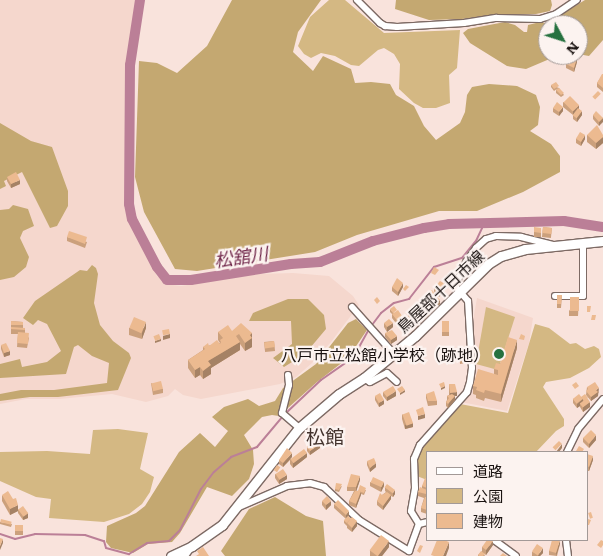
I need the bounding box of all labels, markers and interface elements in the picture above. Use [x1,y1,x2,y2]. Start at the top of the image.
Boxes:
north arrow [538,15,588,65]
text: N [562,38,585,60]
water label: 松舘川 [213,243,269,271]
street label: 鳥屋部十日市線 [392,246,488,336]
place label: 八戸市立松館小学校（跡地） [281,344,489,364]
marker: 八戸市立松館小学校（跡地） [493,348,505,360]
district label: 松館 [306,426,344,448]
legend [426,451,588,541]
text: 道路 [473,459,503,482]
text: 公園 [473,484,503,507]
text: 建物 [473,509,503,532]

